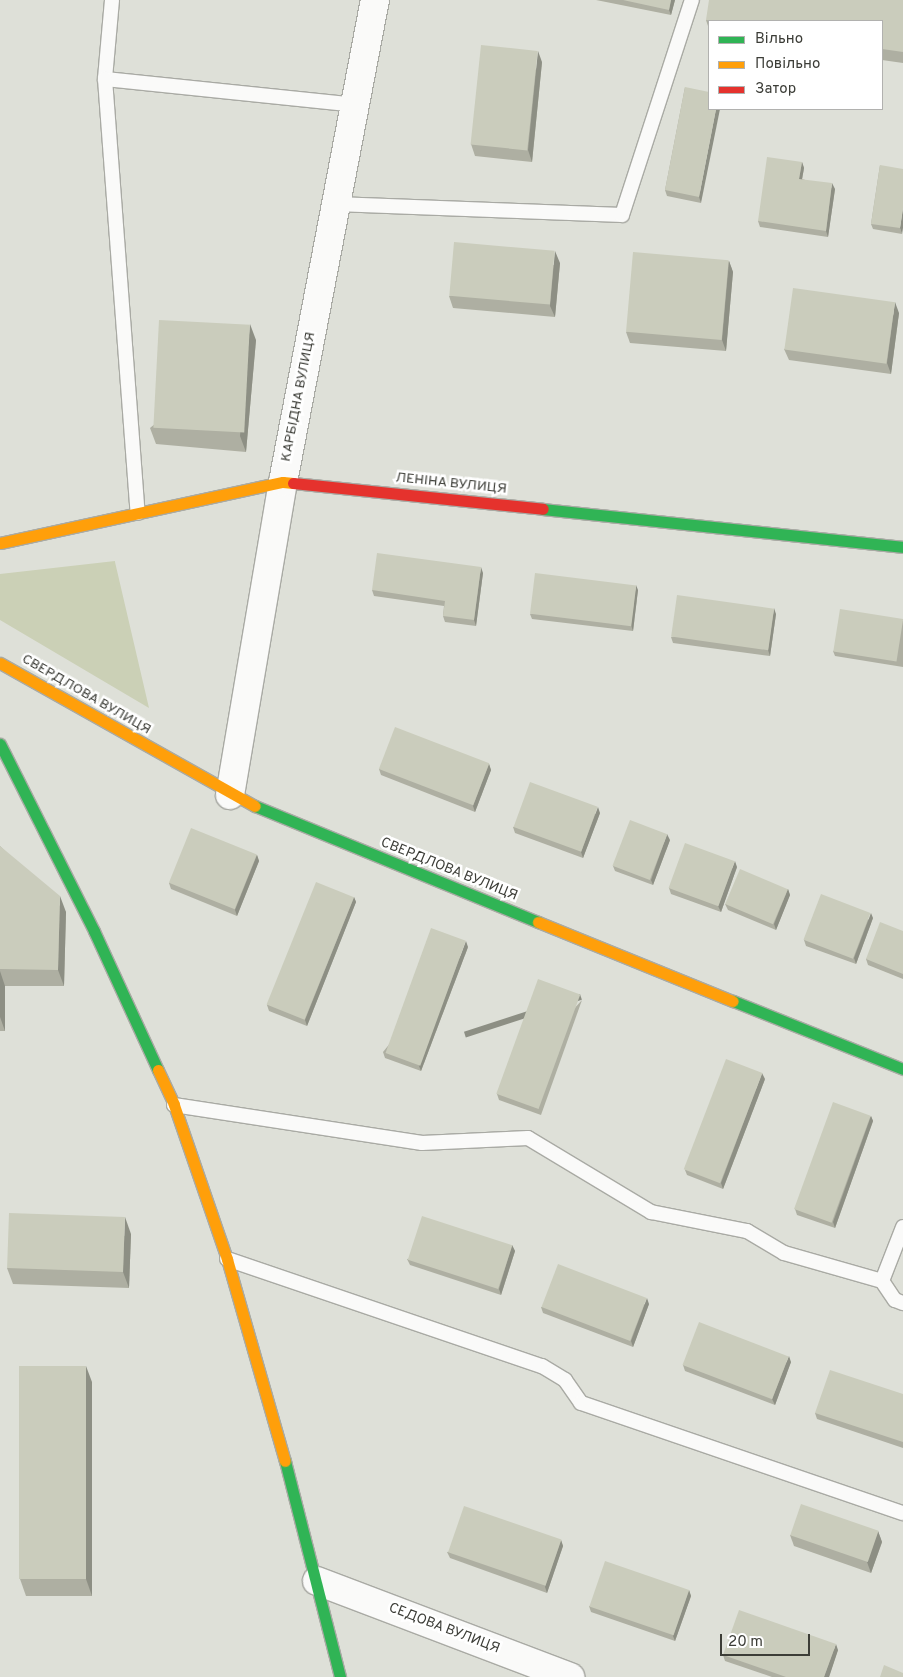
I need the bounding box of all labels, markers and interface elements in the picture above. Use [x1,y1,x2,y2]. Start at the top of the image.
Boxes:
legend [708,20,883,110]
text: Вільно [755,30,803,49]
text: Повільно [755,55,820,74]
text: Затор [755,80,796,99]
street label: КАРБІДНА ВУЛИЦЯ [278,330,320,464]
street label: ЛЕНІНА ВУЛИЦЯ [394,470,508,498]
street label: СВЕРДЛОВА ВУЛИЦЯ [18,651,154,739]
street label: СВЕРДЛОВА ВУЛИЦЯ [378,835,520,905]
street label: СЕДОВА ВУЛИЦЯ [386,1600,502,1658]
scale bar [723,1624,813,1656]
text: 20 m [728,1633,763,1652]

